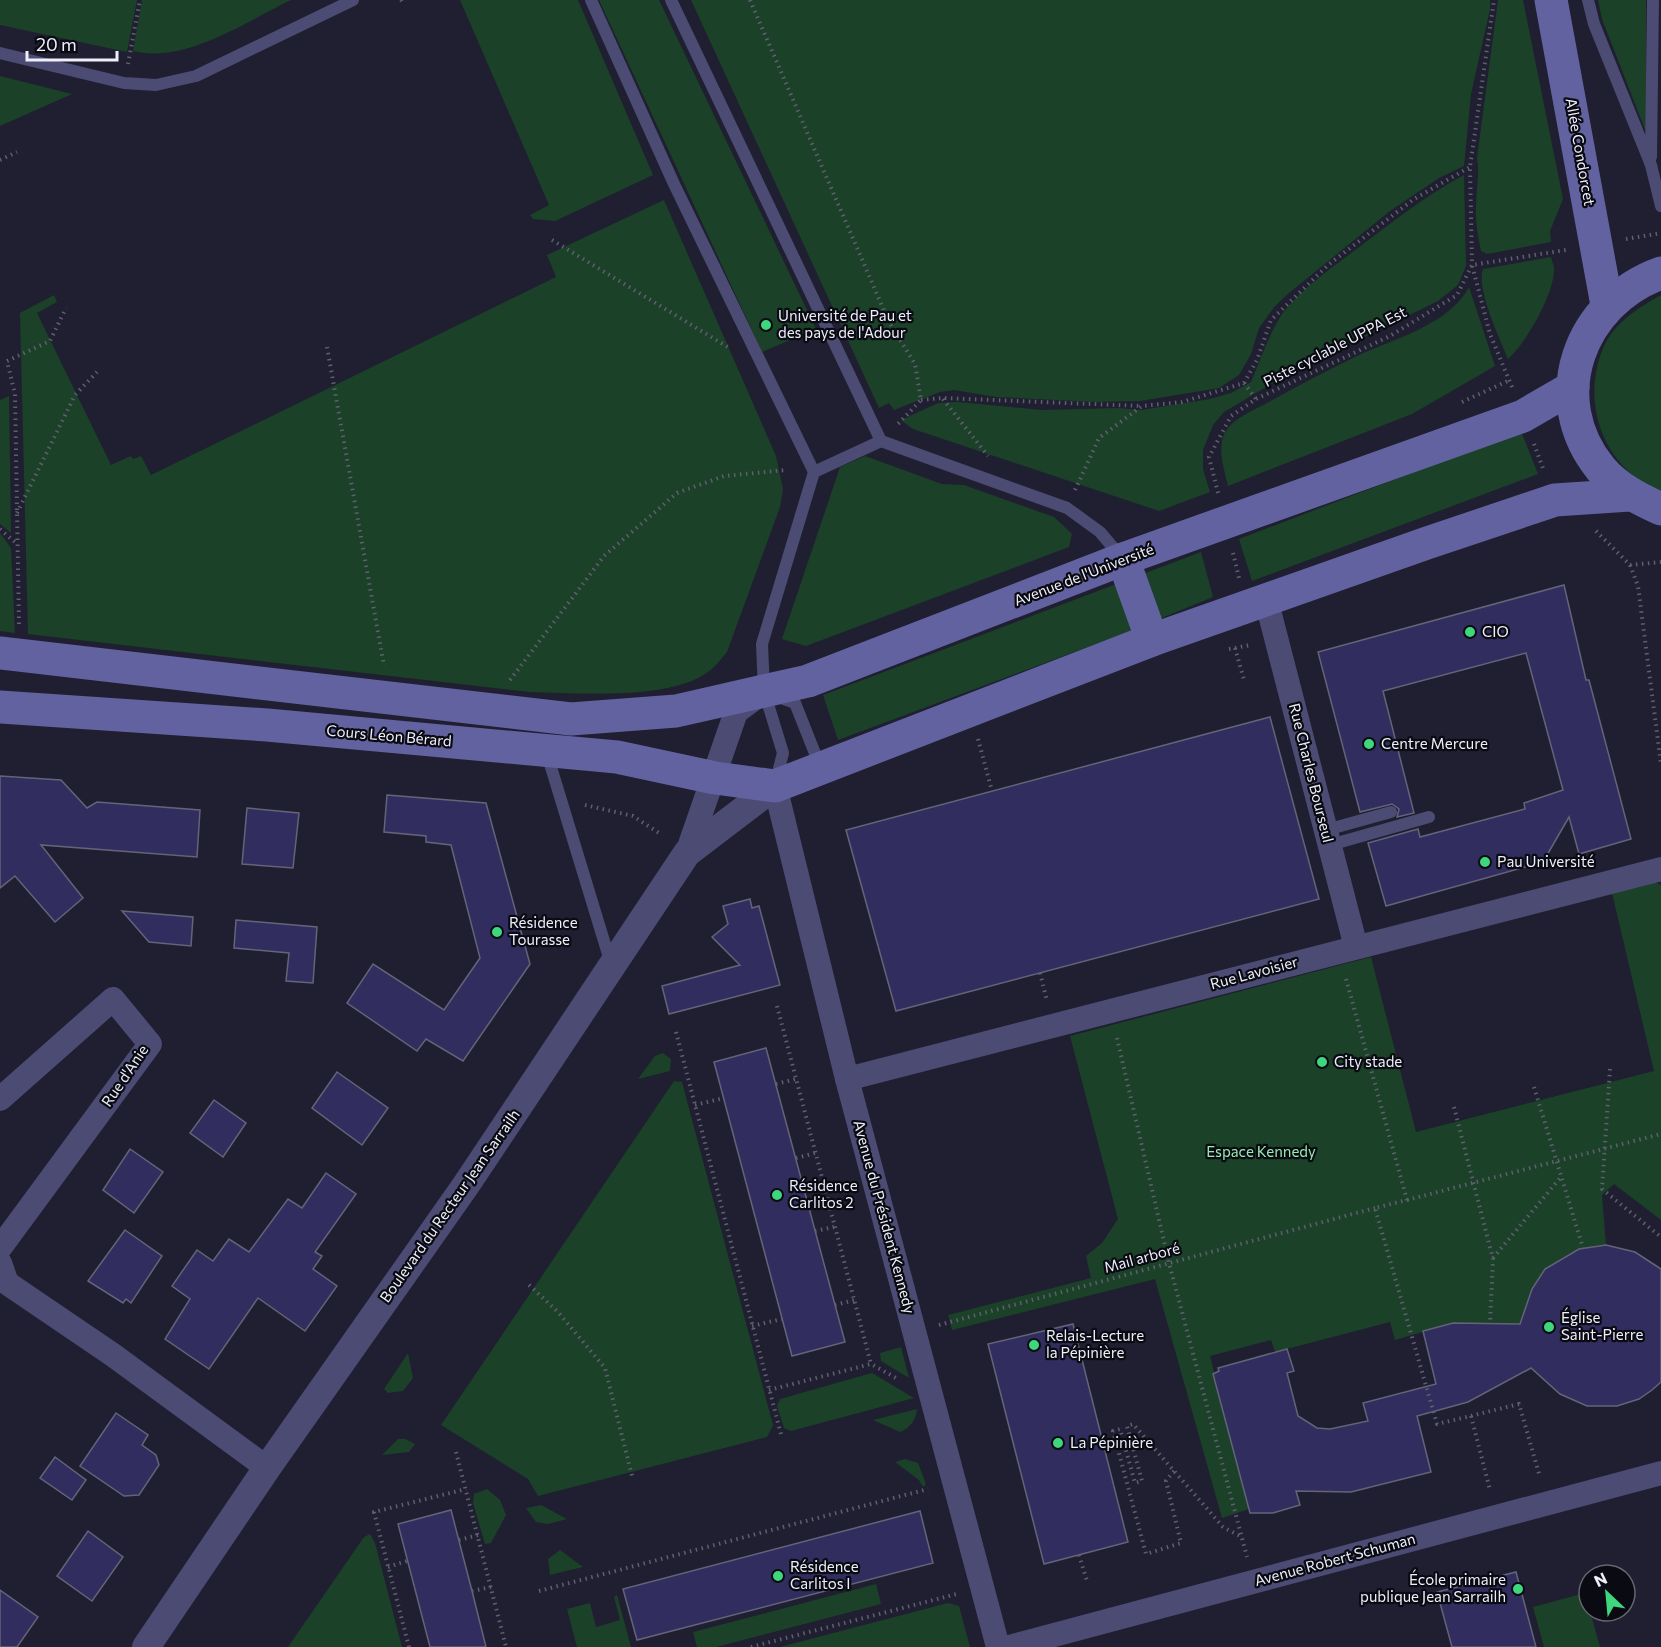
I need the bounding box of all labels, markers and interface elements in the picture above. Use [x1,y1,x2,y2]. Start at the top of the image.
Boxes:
scale bar [27,24,117,62]
text: 20 m [36,33,77,55]
street label: Allée Condorcet [1563,96,1599,207]
street label: Piste cyclable UPPA Est [1260,302,1409,390]
place label: Université de Pau et des pays de l'Adour [778,306,912,341]
marker: Université de Pau et des pays de l'Adour [759,318,773,332]
street label: Avenue de l'Université [1011,539,1156,609]
place label: CIO [1482,622,1509,640]
marker: CIO [1463,625,1477,639]
street label: Rue Charles Bourseul [1286,701,1338,844]
street label: Cours Léon Bérard [326,721,452,749]
place label: Centre Mercure [1381,734,1488,752]
marker: Centre Mercure [1362,737,1376,751]
place label: Pau Université [1497,852,1595,870]
marker: Pau Université [1478,855,1492,869]
place label: Résidence Tourasse [509,913,578,948]
marker: Résidence Tourasse [490,925,504,939]
street label: Rue Lavoisier [1208,952,1300,992]
street label: Rue d'Anie [97,1041,151,1110]
place label: City stade [1334,1052,1402,1070]
marker: City stade [1315,1055,1329,1069]
street label: Boulevard du Recteur Jean Sarrailh [375,1105,523,1305]
street label: Avenue du Président Kennedy [850,1118,920,1316]
park label: Espace Kennedy [1206,1142,1316,1160]
place label: Résidence Carlitos 2 [789,1176,858,1211]
marker: Résidence Carlitos 2 [770,1188,784,1202]
street label: Mail arboré [1102,1238,1182,1276]
place label: Église Saint-Pierre [1561,1307,1643,1343]
marker: Église Saint-Pierre [1542,1320,1556,1334]
place label: Relais-Lecture la Pépinière [1046,1326,1144,1361]
marker: Relais-Lecture la Pépinière [1027,1338,1041,1352]
place label: La Pépinière [1070,1433,1153,1451]
marker: La Pépinière [1051,1436,1065,1450]
street label: Avenue Robert Schuman [1252,1529,1417,1589]
place label: Résidence Carlitos I [790,1557,859,1592]
north arrow [1577,1563,1637,1623]
text: N [1591,1568,1610,1590]
marker: Résidence Carlitos I [771,1569,785,1583]
place label: École primaire publique Jean Sarrailh [1360,1569,1506,1605]
marker: École primaire publique Jean Sarrailh [1511,1582,1525,1596]

